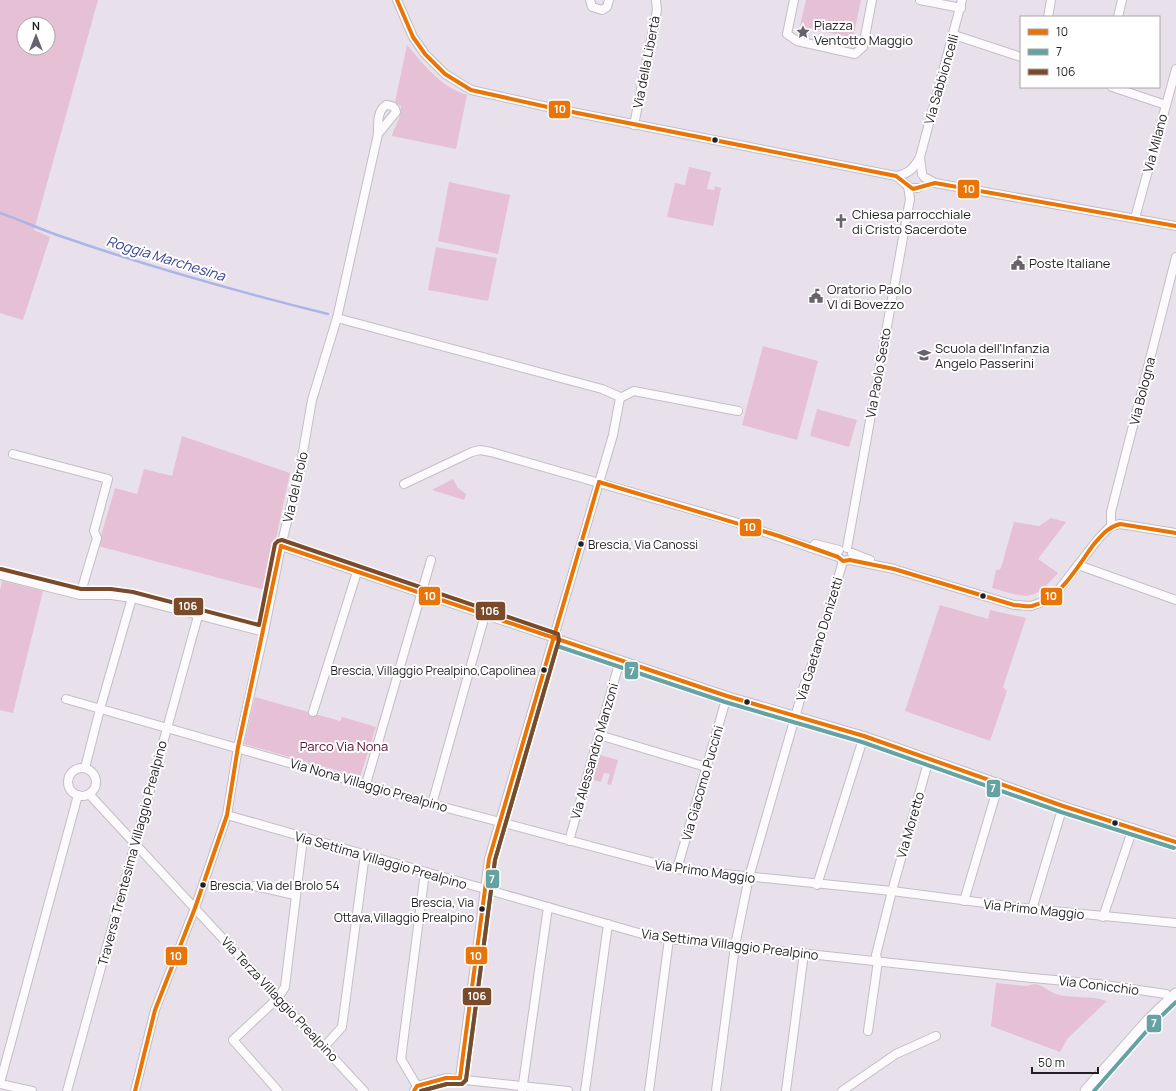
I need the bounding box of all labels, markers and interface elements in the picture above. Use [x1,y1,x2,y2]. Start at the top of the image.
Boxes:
street label: Via della Libertà [628,14,664,110]
north arrow [16,16,56,56]
place label: Piazza Ventotto Maggio [814,16,913,49]
legend [1020,16,1160,88]
text: N [32,18,40,33]
text: 10 [1056,23,1068,40]
place icon: Piazza Ventotto Maggio [795,24,811,40]
street label: Via Sabbioncelli [920,32,962,126]
text: 7 [1056,43,1062,60]
text: 106 [1056,63,1075,80]
line badge: 10 [548,100,571,119]
text: 10 [554,101,566,116]
street label: Via Milano [1139,111,1172,174]
unlabelled marker [710,135,720,145]
line badge: 10 [957,179,980,199]
text: 10 [963,181,975,196]
place label: Chiesa parrocchiale di Cristo Sacerdote [852,205,971,238]
church icon: Chiesa parrocchiale di Cristo Sacerdote [833,213,849,229]
water label: Roggia Marchesina [104,231,229,285]
place label: Poste Italiane [1029,254,1111,272]
public building icon: Poste Italiane [1010,255,1026,271]
place label: Oratorio Paolo VI di Bovezzo [827,280,912,313]
public building icon: Oratorio Paolo VI di Bovezzo [808,288,824,304]
street label: Via Paolo Sesto [861,326,895,420]
place label: Scuola dell'Infanzia Angelo Passerini [935,339,1050,372]
school or university icon: Scuola dell'Infanzia Angelo Passerini [916,347,932,363]
street label: Via Bologna [1125,355,1159,427]
street label: Via del Brolo [278,449,312,524]
line badge: 10 [739,518,762,537]
text: 10 [744,519,756,534]
place label: Brescia, Via Canossi [588,536,698,553]
marker: Brescia, Via Canossi [576,539,586,549]
street label: Via Gaetano Donizetti [792,575,846,703]
line badge: 10 [418,586,441,606]
line badge: 10 [1040,587,1063,606]
text: 10 [424,588,436,603]
text: 10 [1045,588,1057,603]
unlabelled marker [978,591,988,601]
line badge: 106 [173,597,204,616]
text: 106 [179,598,198,613]
line badge: 106 [475,601,506,621]
text: 106 [481,603,500,618]
line badge: 7 [624,661,639,680]
place label: Brescia, Villaggio Prealpino,Capolinea [330,662,536,679]
text: 7 [629,663,635,678]
marker: Brescia, Villaggio Prealpino,Capolinea [539,665,549,675]
street label: Via Alessandro Manzoni [566,681,622,821]
unlabelled marker [742,697,752,707]
street label: Via Giacomo Puccini [677,723,727,843]
park label: Parco Via Nona [300,737,388,755]
street label: Traversa Trentesima Villaggio Prealpino [93,738,171,968]
street label: Via Nona Villaggio Prealpino [288,754,450,816]
line badge: 7 [986,779,1001,798]
text: 7 [990,780,996,795]
street label: Via Moretto [892,789,928,860]
unlabelled marker [1110,818,1120,828]
street label: Via Settima Villaggio Prealpino [293,827,470,893]
street label: Via Primo Maggio [653,855,757,887]
line badge: 7 [485,869,500,889]
text: 7 [489,871,495,886]
place label: Brescia, Via del Brolo 54 [210,877,340,894]
marker: Brescia, Via del Brolo 54 [198,880,208,890]
place label: Brescia, Via Ottava,Villaggio Prealpino [334,894,474,926]
street label: Via Primo Maggio [983,895,1086,923]
marker: Brescia, Via Ottava,Villaggio Prealpino [477,904,487,914]
street label: Via Settima Villaggio Prealpino [640,924,820,964]
street label: Via Terza Villaggio Prealpino [217,933,343,1066]
line badge: 10 [165,946,188,966]
line badge: 10 [465,946,488,965]
text: 10 [170,948,182,963]
text: 10 [470,948,482,963]
street label: Via Conicchio [1058,971,1141,999]
line badge: 106 [462,987,492,1006]
text: 106 [468,988,487,1003]
line badge: 7 [1146,1014,1162,1033]
text: 7 [1151,1015,1157,1030]
scale bar [1032,1049,1098,1075]
text: 50 m [1038,1054,1065,1071]

